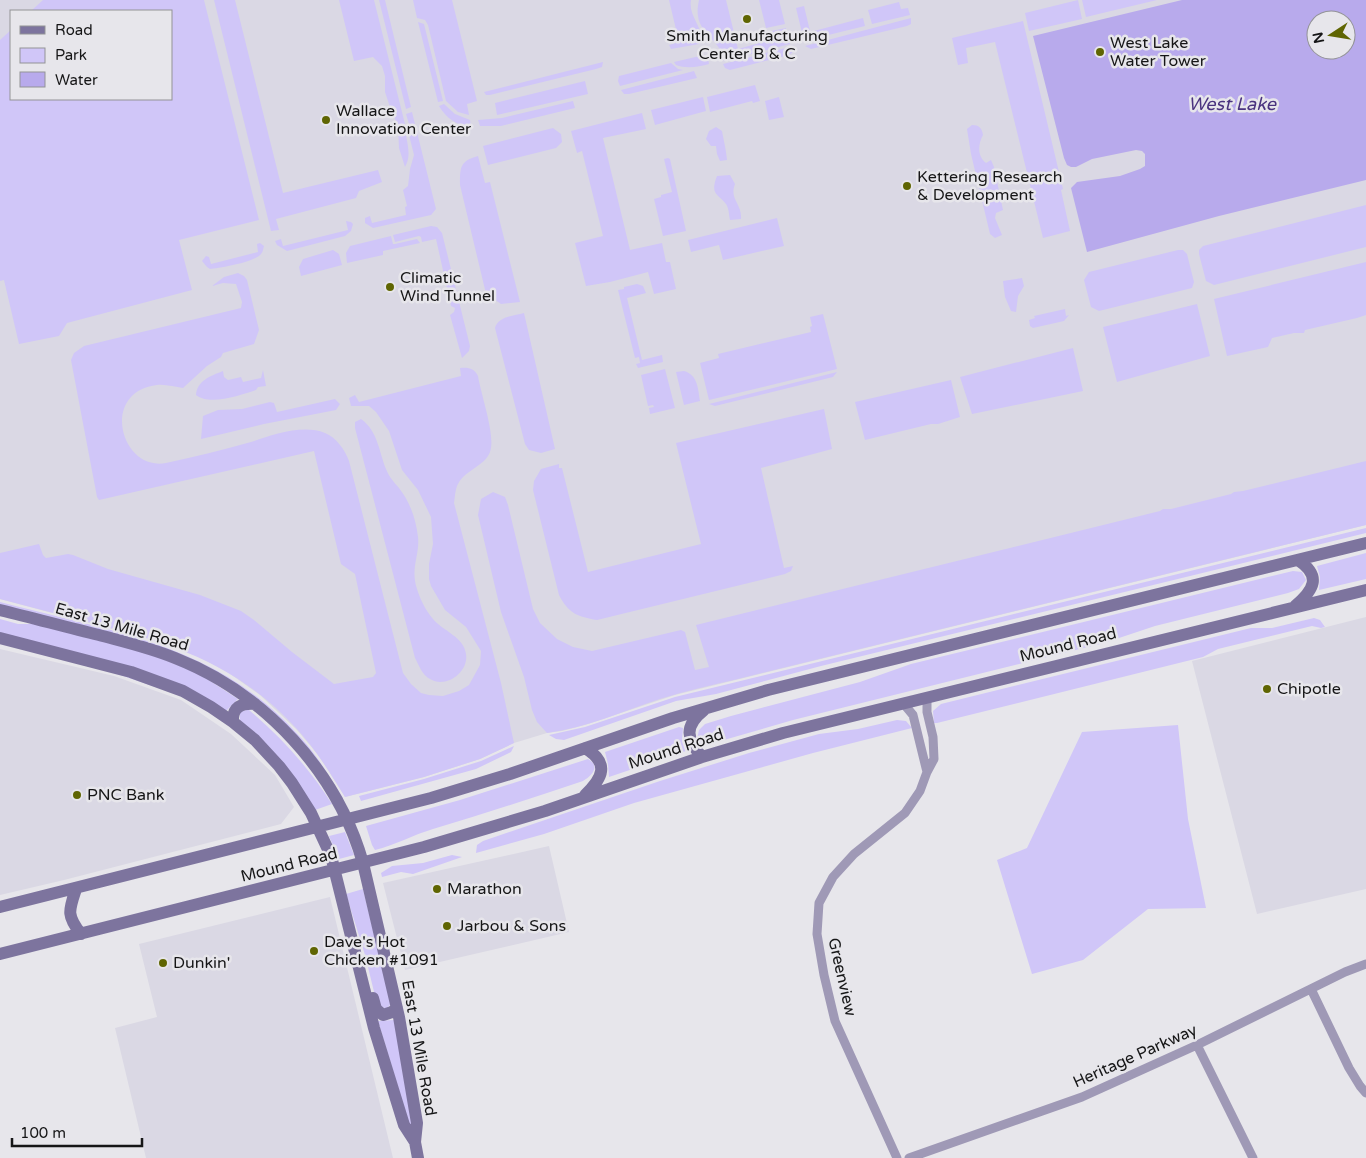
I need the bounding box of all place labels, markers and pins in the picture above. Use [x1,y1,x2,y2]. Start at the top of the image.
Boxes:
marker: Smith Manufacturing Center B & C [741,13,753,25]
place label: Smith Manufacturing Center B & C [666,26,828,64]
place label: West Lake Water Tower [1110,33,1207,71]
marker: West Lake Water Tower [1094,46,1106,58]
place label: Wallace Innovation Center [336,101,472,139]
marker: Wallace Innovation Center [320,114,332,126]
place label: Kettering Research & Development [917,167,1062,205]
marker: Kettering Research & Development [901,180,913,192]
place label: Climatic Wind Tunnel [400,268,495,306]
marker: Climatic Wind Tunnel [384,281,396,293]
place label: Chipotle [1277,679,1341,699]
marker: Chipotle [1261,683,1273,695]
place label: PNC Bank [87,785,165,805]
marker: PNC Bank [71,789,83,801]
place label: Marathon [447,879,522,899]
marker: Marathon [431,883,443,895]
place label: Jarbou & Sons [457,916,566,936]
marker: Jarbou & Sons [441,920,453,932]
place label: Dave's Hot Chicken #1091 [324,932,439,970]
marker: Dave's Hot Chicken #1091 [308,945,320,957]
place label: Dunkin' [173,953,230,973]
marker: Dunkin' [157,957,169,969]

